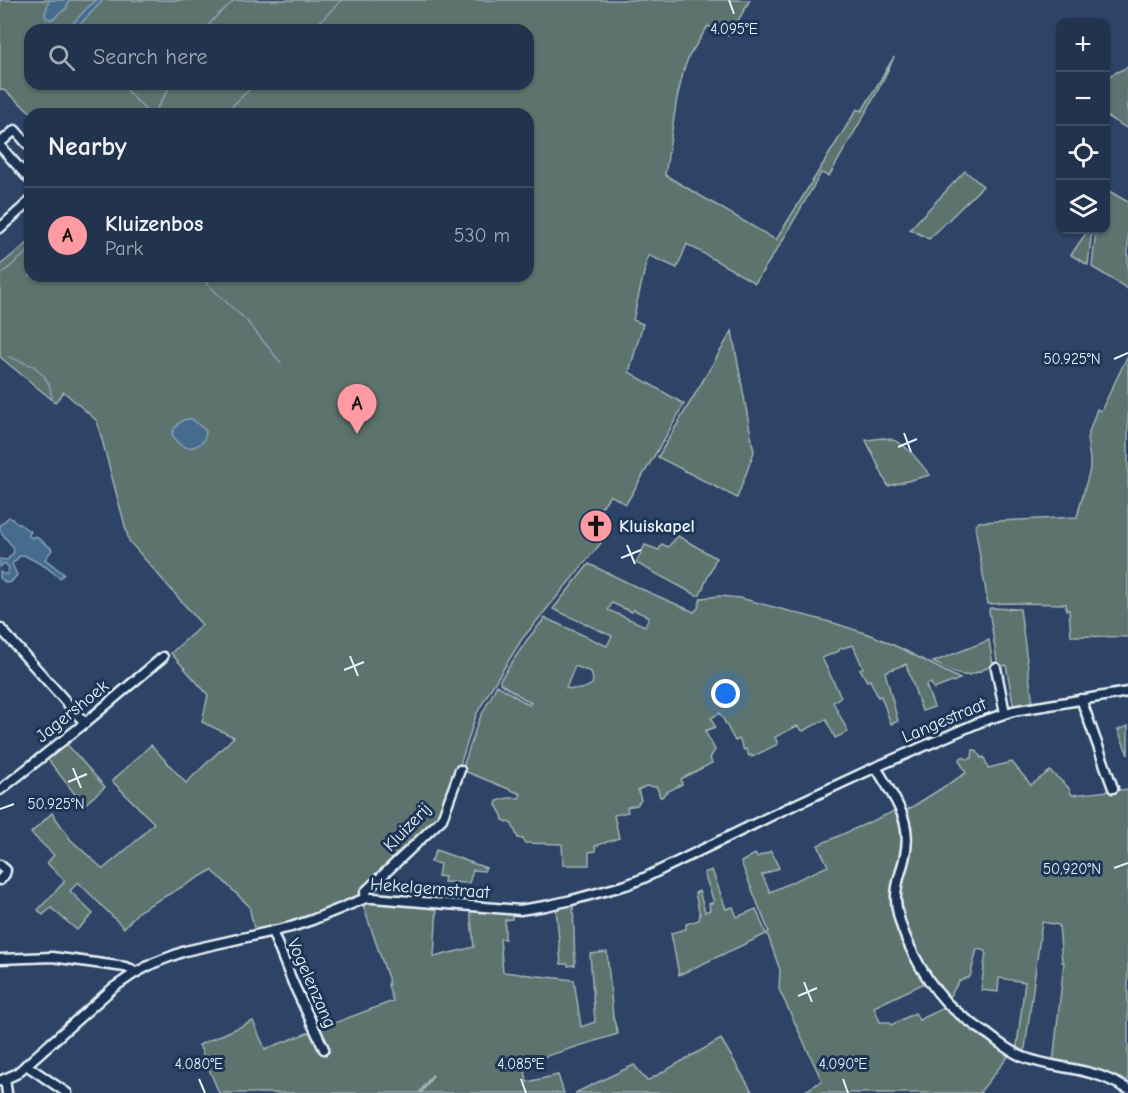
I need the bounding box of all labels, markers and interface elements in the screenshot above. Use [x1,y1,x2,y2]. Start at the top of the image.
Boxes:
map controls [1056,18,1110,234]
button: + [1056,18,1110,72]
text: 4.095°E [710,20,758,38]
search box [24,24,534,90]
icon: search [45,41,78,74]
text: Search here [93,44,208,70]
button: − [1056,72,1110,126]
button: locate [1056,126,1110,180]
text: Nearby [48,132,127,162]
button: layers [1056,180,1110,234]
text: Kluizenbos [105,211,203,237]
text: A [62,224,73,247]
text: 530 m [454,224,510,247]
text: Park [105,237,143,260]
text: 50.925°N [1043,350,1101,368]
pin: A [338,384,376,434]
church icon: Kluiskapel [578,508,614,544]
place label: Kluiskapel [619,516,695,537]
street label: Jagershoek [32,675,113,747]
your location [711,679,740,708]
street label: Langestraat [899,693,990,748]
text: 50.925°N [27,795,85,813]
street label: Kluizerij [379,799,435,856]
text: 50.920°N [1043,860,1101,878]
street label: Hekelgemstraat [369,874,491,903]
street label: Vogelenzang [282,935,341,1031]
text: 4.080°E [175,1055,223,1073]
text: 4.085°E [497,1055,545,1073]
text: 4.090°E [819,1055,867,1073]

